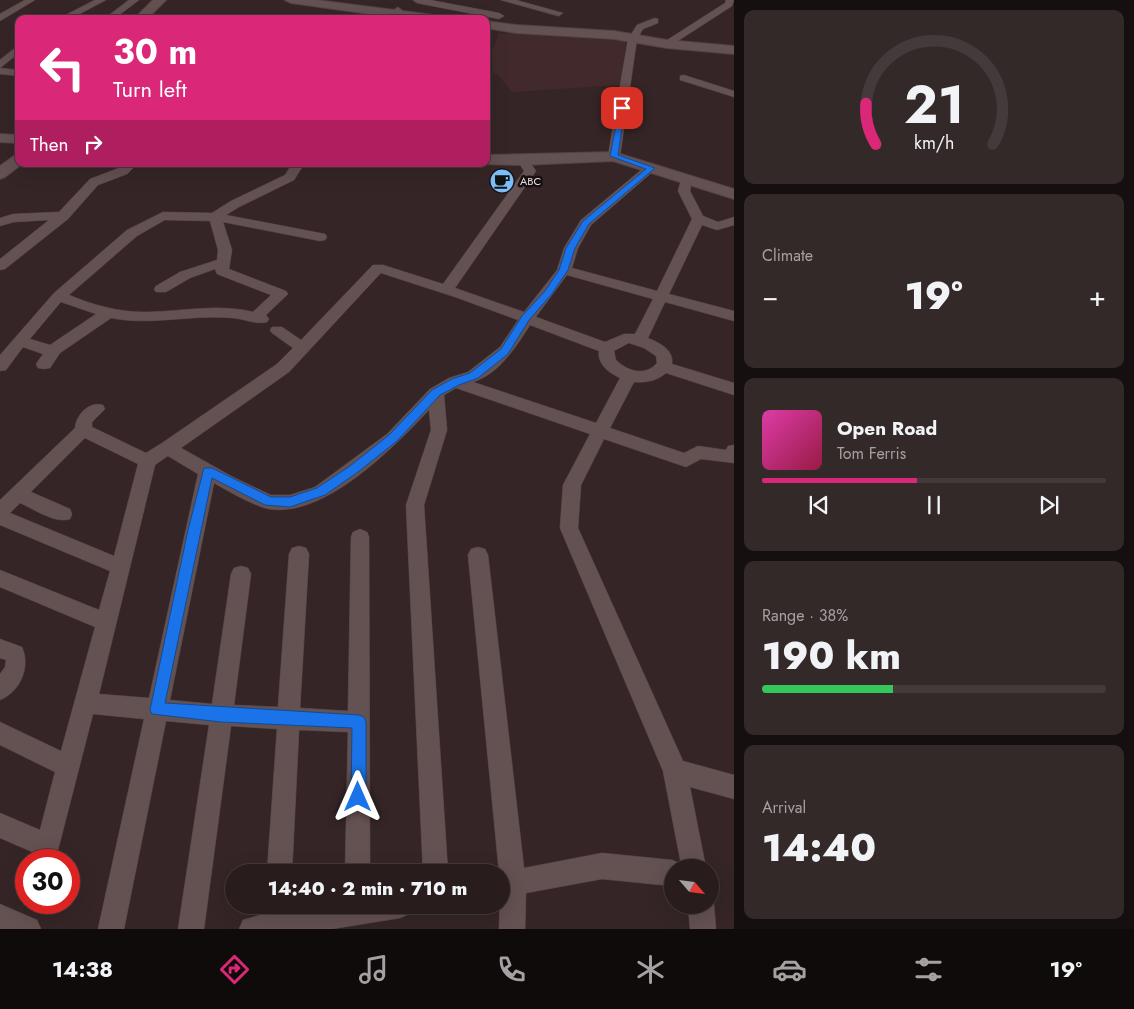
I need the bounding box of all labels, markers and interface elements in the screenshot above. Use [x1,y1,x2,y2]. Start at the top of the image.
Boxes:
text: 30 m [113,27,197,77]
icon: left [30,35,95,100]
text: 21 [904,67,964,143]
text: Turn left [113,73,187,105]
pin [601,87,643,129]
icon: arrive [608,94,636,122]
icon: right [79,130,107,158]
text: km/h [914,130,954,156]
text: Then [30,131,69,158]
cafe icon: ABC [489,168,515,194]
place label: ABC [520,173,541,189]
text: Climate [762,244,813,267]
text: 19° [905,268,963,323]
text: − [762,276,779,317]
text: + [1089,276,1106,317]
text: Open Road [837,415,937,442]
text: Tom Ferris [837,442,906,465]
icon: previous [805,491,833,519]
icon: pause [920,491,948,519]
icon: next [1035,491,1063,519]
text: Range · 38% [762,604,848,627]
text: 190 km [762,628,901,683]
position arrow [331,770,383,822]
text: Arrival [762,796,806,819]
text: 14:40 [762,820,876,875]
speed limit sign: 30 [15,849,80,914]
north arrow [664,859,719,914]
map controls [664,859,719,914]
text: 14:40 · 2 min · 710 m [268,875,467,902]
icon: directions [217,952,252,987]
icon: music [356,952,391,987]
icon: phone [494,952,529,987]
icon: climate [633,952,668,987]
icon: car [772,952,807,987]
icon: filters [911,952,946,987]
text: 14:38 [52,953,113,985]
text: 19° [1050,953,1082,985]

